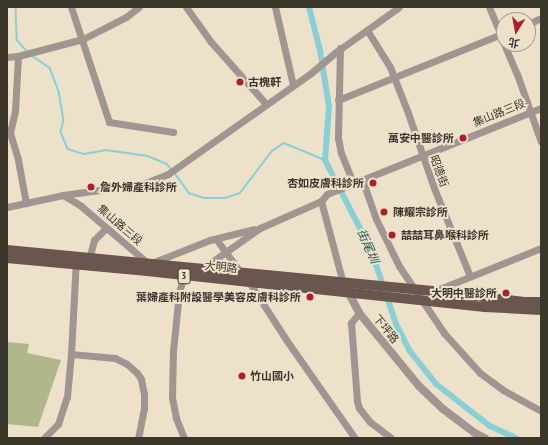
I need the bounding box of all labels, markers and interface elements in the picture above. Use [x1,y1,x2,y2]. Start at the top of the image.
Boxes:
north arrow [496,12,536,52]
text: 北 [507,35,521,51]
place label: 古槐軒 [248,75,281,89]
marker: 古槐軒 [235,77,245,87]
street label: 集山路三段 [471,97,527,129]
place label: 萬安中醫診所 [388,131,454,145]
marker: 萬安中醫診所 [457,132,469,144]
street label: 昭德街 [427,153,451,189]
place label: 杏如皮膚科診所 [287,176,364,190]
marker: 杏如皮膚科診所 [367,177,379,189]
place label: 詹外婦產科診所 [100,180,177,194]
marker: 詹外婦產科診所 [85,181,97,193]
street label: 集山路三段 [95,202,145,248]
place label: 陳耀宗診所 [393,205,448,219]
marker: 陳耀宗診所 [378,206,390,218]
water label: 街尾圳 [354,227,382,265]
place label: 喆喆耳鼻喉科診所 [401,228,489,242]
marker: 喆喆耳鼻喉科診所 [386,229,398,241]
street label: 大明路 [204,259,238,275]
road number: 3 [177,268,191,284]
place label: 大明中醫診所 [431,286,497,300]
marker: 大明中醫診所 [500,287,512,299]
place label: 葉婦產科附設醫學美容皮膚科診所 [136,290,301,304]
marker: 葉婦產科附設醫學美容皮膚科診所 [304,291,316,303]
street label: 下坪路 [370,312,402,346]
place label: 竹山國小 [250,369,294,383]
marker: 竹山國小 [237,371,247,381]

